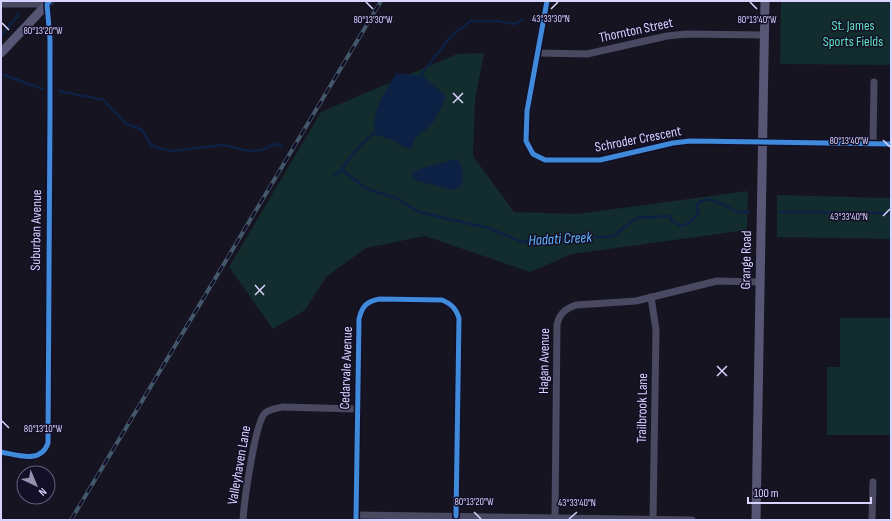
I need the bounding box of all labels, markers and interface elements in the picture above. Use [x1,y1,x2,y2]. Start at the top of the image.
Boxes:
text: 43°33'30"N [532,13,570,25]
text: 80°13'30"W [353,14,393,26]
street label: Thornton Street [597,14,675,46]
text: 80°13'40"W [737,14,777,26]
park label: St. James Sports Fields [823,17,883,50]
text: 80°13'20"W [23,25,63,37]
street label: Schroder Crescent [593,122,683,156]
text: 80°13'40"W [829,135,869,147]
street label: Suburban Avenue [27,189,45,271]
text: 43°33'40"N [830,211,868,223]
water label: Hadati Creek [528,228,593,250]
street label: Grange Road [737,230,755,290]
street label: Cedarvale Avenue [336,326,356,410]
street label: Hagan Avenue [535,328,553,394]
street label: Trailbrook Lane [633,373,651,443]
text: 80°13'10"W [24,423,63,435]
street label: Valleyhaven Lane [224,424,254,506]
north arrow [16,465,56,505]
scale bar [748,479,871,505]
text: N [36,485,49,499]
text: 100 m [754,486,779,501]
text: 80°13'20"W [454,496,494,508]
text: 43°33'40"N [558,497,596,509]

